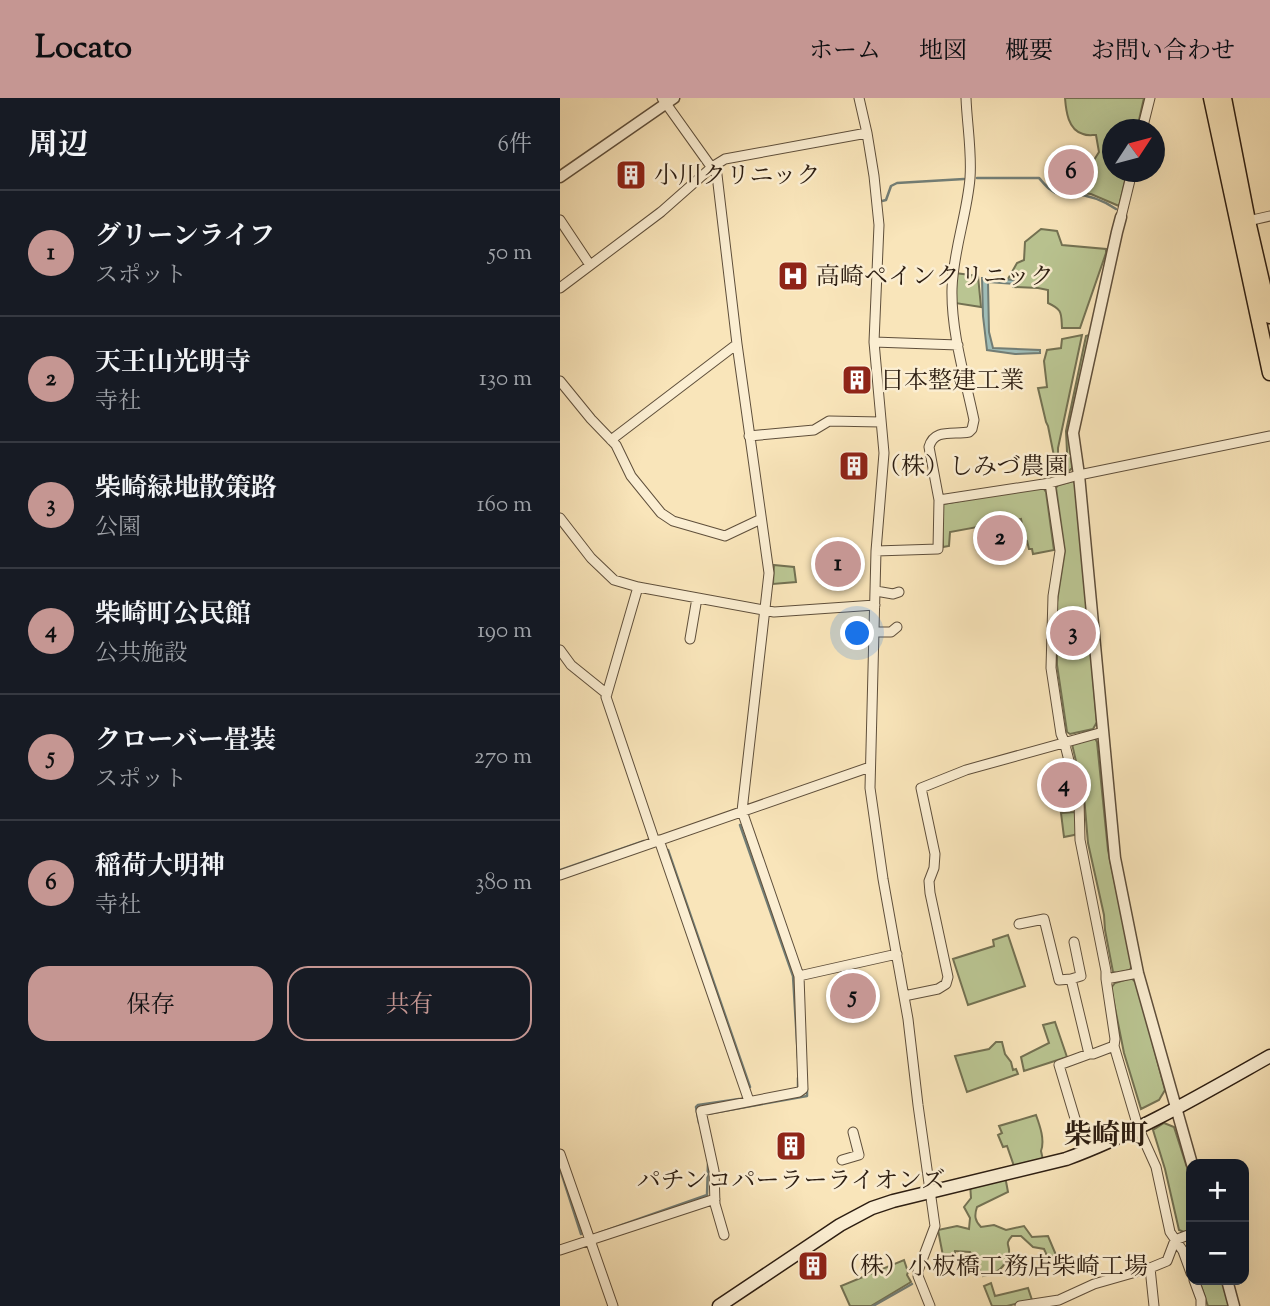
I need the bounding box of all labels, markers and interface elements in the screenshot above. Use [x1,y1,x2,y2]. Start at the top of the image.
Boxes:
text: Locato [35,25,132,73]
text: ホーム [809,35,881,69]
text: 地図 [919,35,967,69]
text: 概要 [1005,35,1053,69]
text: お問い合わせ [1091,35,1235,69]
north arrow [1102,119,1165,182]
text: 周辺 [28,125,88,168]
text: 6件 [498,129,532,162]
pin: 6 [1048,146,1094,198]
building icon: 小川クリニック [614,158,648,192]
place label: 小川クリニック [654,160,821,194]
text: グリーンライフ [95,219,275,256]
text: 1 [47,237,55,270]
text: 50 m [488,237,532,270]
hospital icon: 高崎ペインクリニック [776,259,810,293]
text: スポット [95,260,187,293]
place label: 高崎ペインクリニック [816,261,1054,295]
text: 天王山光明寺 [95,345,251,382]
text: 2 [46,363,56,396]
text: 130 m [479,363,532,396]
building icon: 日本整建工業 [840,363,874,397]
place label: 日本整建工業 [880,365,1024,399]
text: 寺社 [95,386,141,419]
building icon: （株）しみづ農園 [837,449,871,483]
place label: （株）しみづ農園 [877,451,1069,485]
text: 柴崎緑地散策路 [95,471,277,508]
text: 3 [46,489,56,522]
text: 160 m [477,489,532,522]
text: 公園 [95,512,141,545]
pin: 2 [977,512,1023,564]
pin: 1 [815,538,861,590]
text: 柴崎町公民館 [95,597,251,634]
pin: 3 [1050,607,1096,659]
text: 4 [45,615,57,648]
text: 190 m [477,615,532,648]
your location [840,616,874,650]
text: 公共施設 [95,638,187,671]
text: クローバー畳装 [95,723,276,760]
text: 5 [47,741,55,774]
text: 270 m [474,741,532,774]
pin: 4 [1041,759,1087,811]
text: スポット [95,764,187,797]
text: 稲荷大明神 [95,849,225,886]
text: 6 [45,867,57,900]
text: 380 m [475,867,532,900]
text: 寺社 [95,890,141,923]
button: 保存 [28,966,273,1041]
button: 共有 [287,966,532,1041]
pin: 5 [830,970,876,1022]
district label: 柴崎町 [1064,1117,1148,1157]
building icon: パチンコパーラーライオンズ [774,1129,808,1163]
map controls [1186,1159,1249,1285]
button: + [1186,1159,1249,1222]
place label: パチンコパーラーライオンズ [637,1165,945,1199]
button: − [1186,1222,1249,1285]
building icon: （株）小板橋工務店柴崎工場 [796,1249,830,1283]
place label: （株）小板橋工務店柴崎工場 [836,1251,1148,1285]

